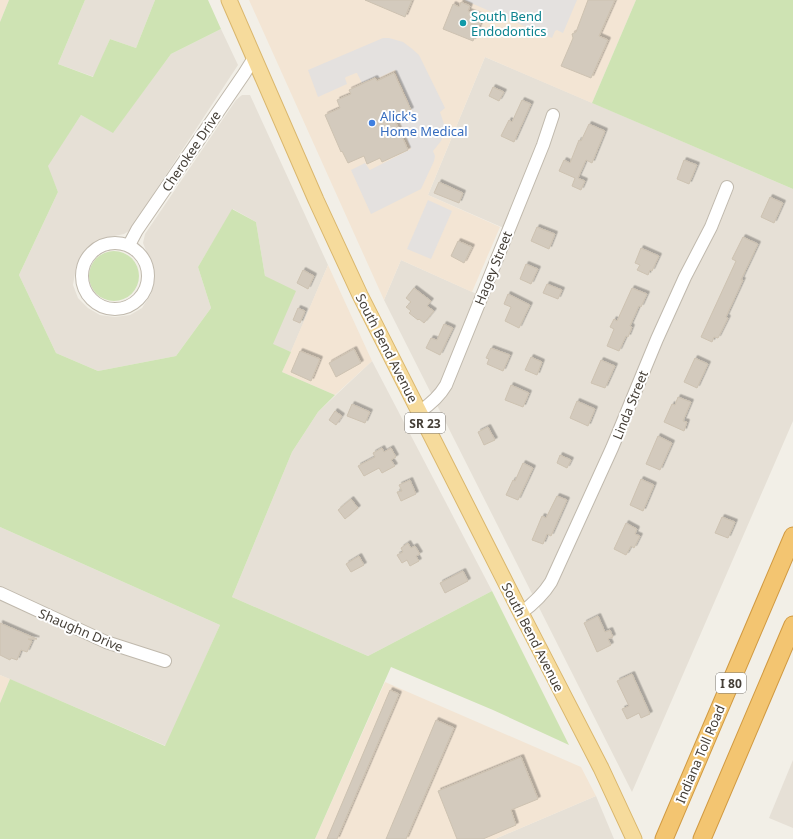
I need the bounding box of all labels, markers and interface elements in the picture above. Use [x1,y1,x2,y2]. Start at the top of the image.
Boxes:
place label: South Bend Endodontics [471,7,547,40]
marker: South Bend Endodontics [458,18,468,28]
street label: Cherokee Drive [157,107,225,195]
place label: Alick's Home Medical [380,107,468,140]
marker: Alick's Home Medical [367,118,377,128]
street label: Hagey Street [470,228,516,308]
street label: South Bend Avenue [352,290,422,406]
street label: Linda Street [608,367,652,442]
road number: SR 23 [405,413,445,433]
street label: South Bend Avenue [498,579,568,695]
street label: Shaughn Drive [36,604,126,656]
road number: I 80 [716,673,746,693]
street label: Indiana Toll Road [671,702,729,806]

